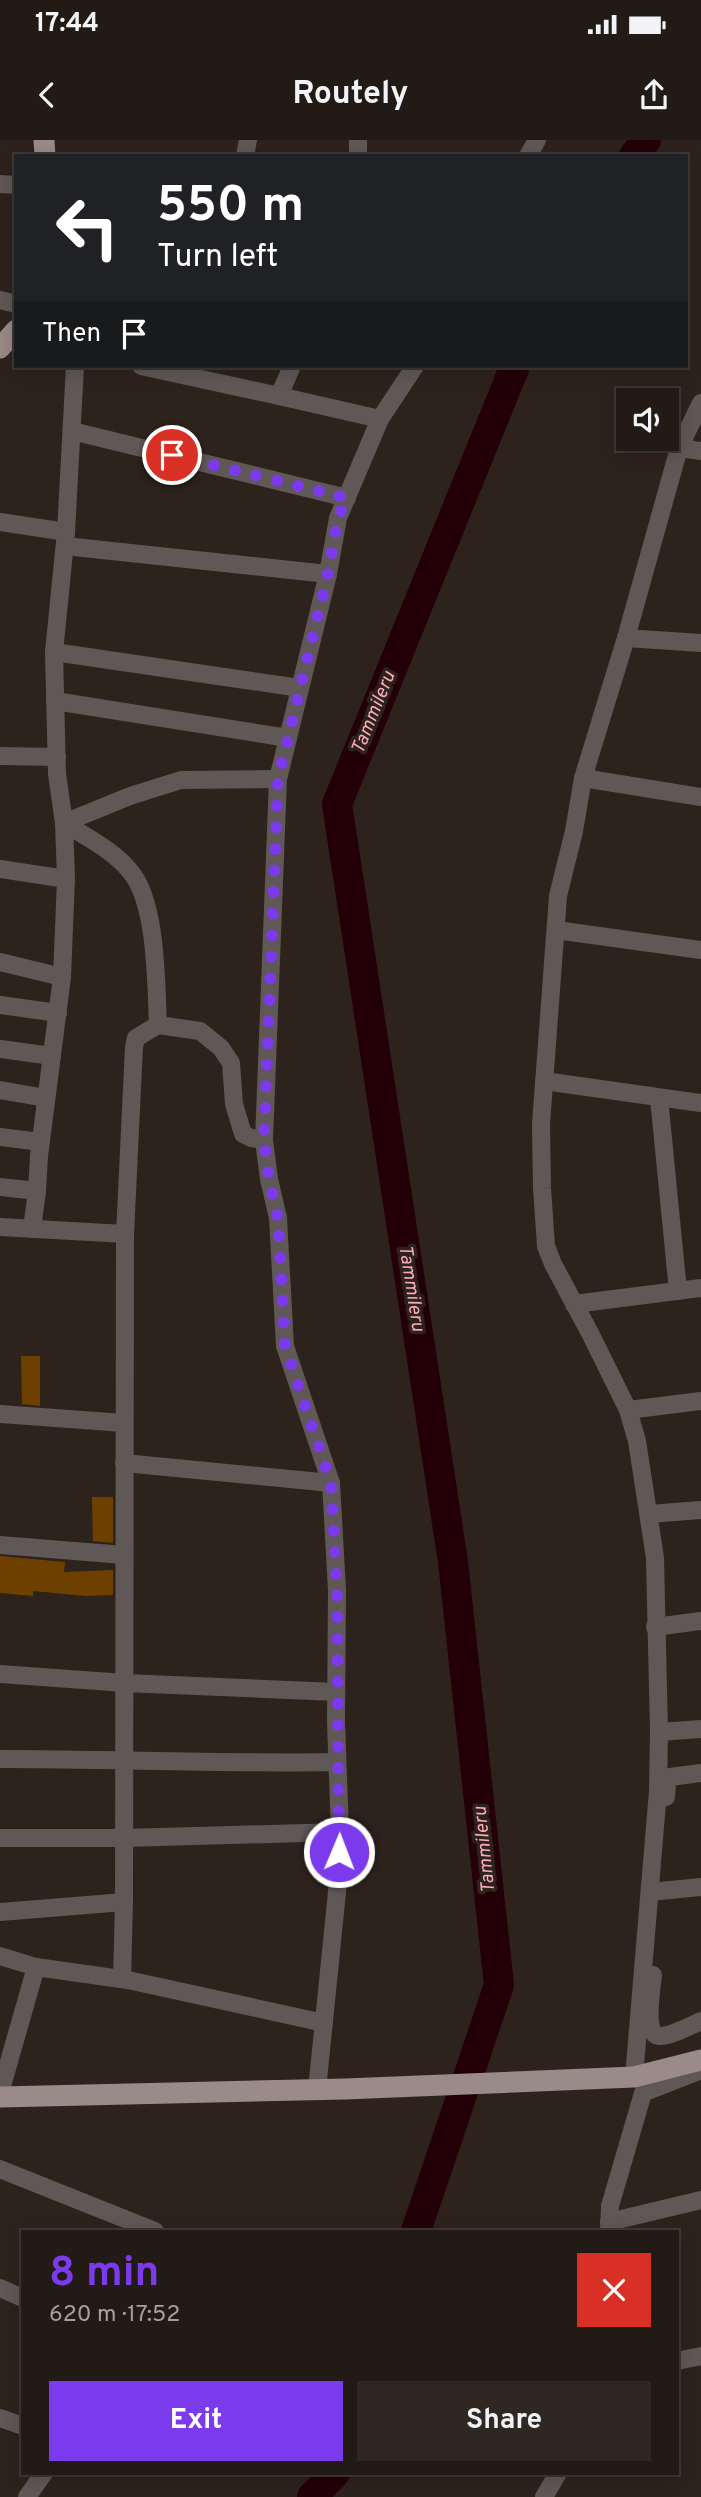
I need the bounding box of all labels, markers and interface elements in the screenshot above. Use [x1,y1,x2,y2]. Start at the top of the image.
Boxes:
text: 17:44 [35,8,99,41]
text: Routely [293,75,408,115]
icon: back [28,76,66,114]
icon: share [635,76,673,114]
text: 550 m [157,177,304,239]
icon: left [42,182,133,273]
text: Turn left [157,238,278,278]
icon: arrive [115,315,153,353]
text: Then [42,318,101,351]
map controls [616,388,679,451]
button: sound [616,388,679,451]
pin [142,425,202,485]
icon: arrive [153,436,191,474]
water label: Tammileru [347,667,402,758]
water label: Tammileru [392,1243,430,1334]
water label: Tammileru [468,1805,501,1895]
position arrow [302,1815,376,1889]
text: 8 min [49,2248,159,2301]
button: close [577,2253,651,2327]
text: 620 m · 17:52 [49,2301,180,2330]
button: Exit [49,2381,343,2461]
button: Share [357,2381,651,2461]

